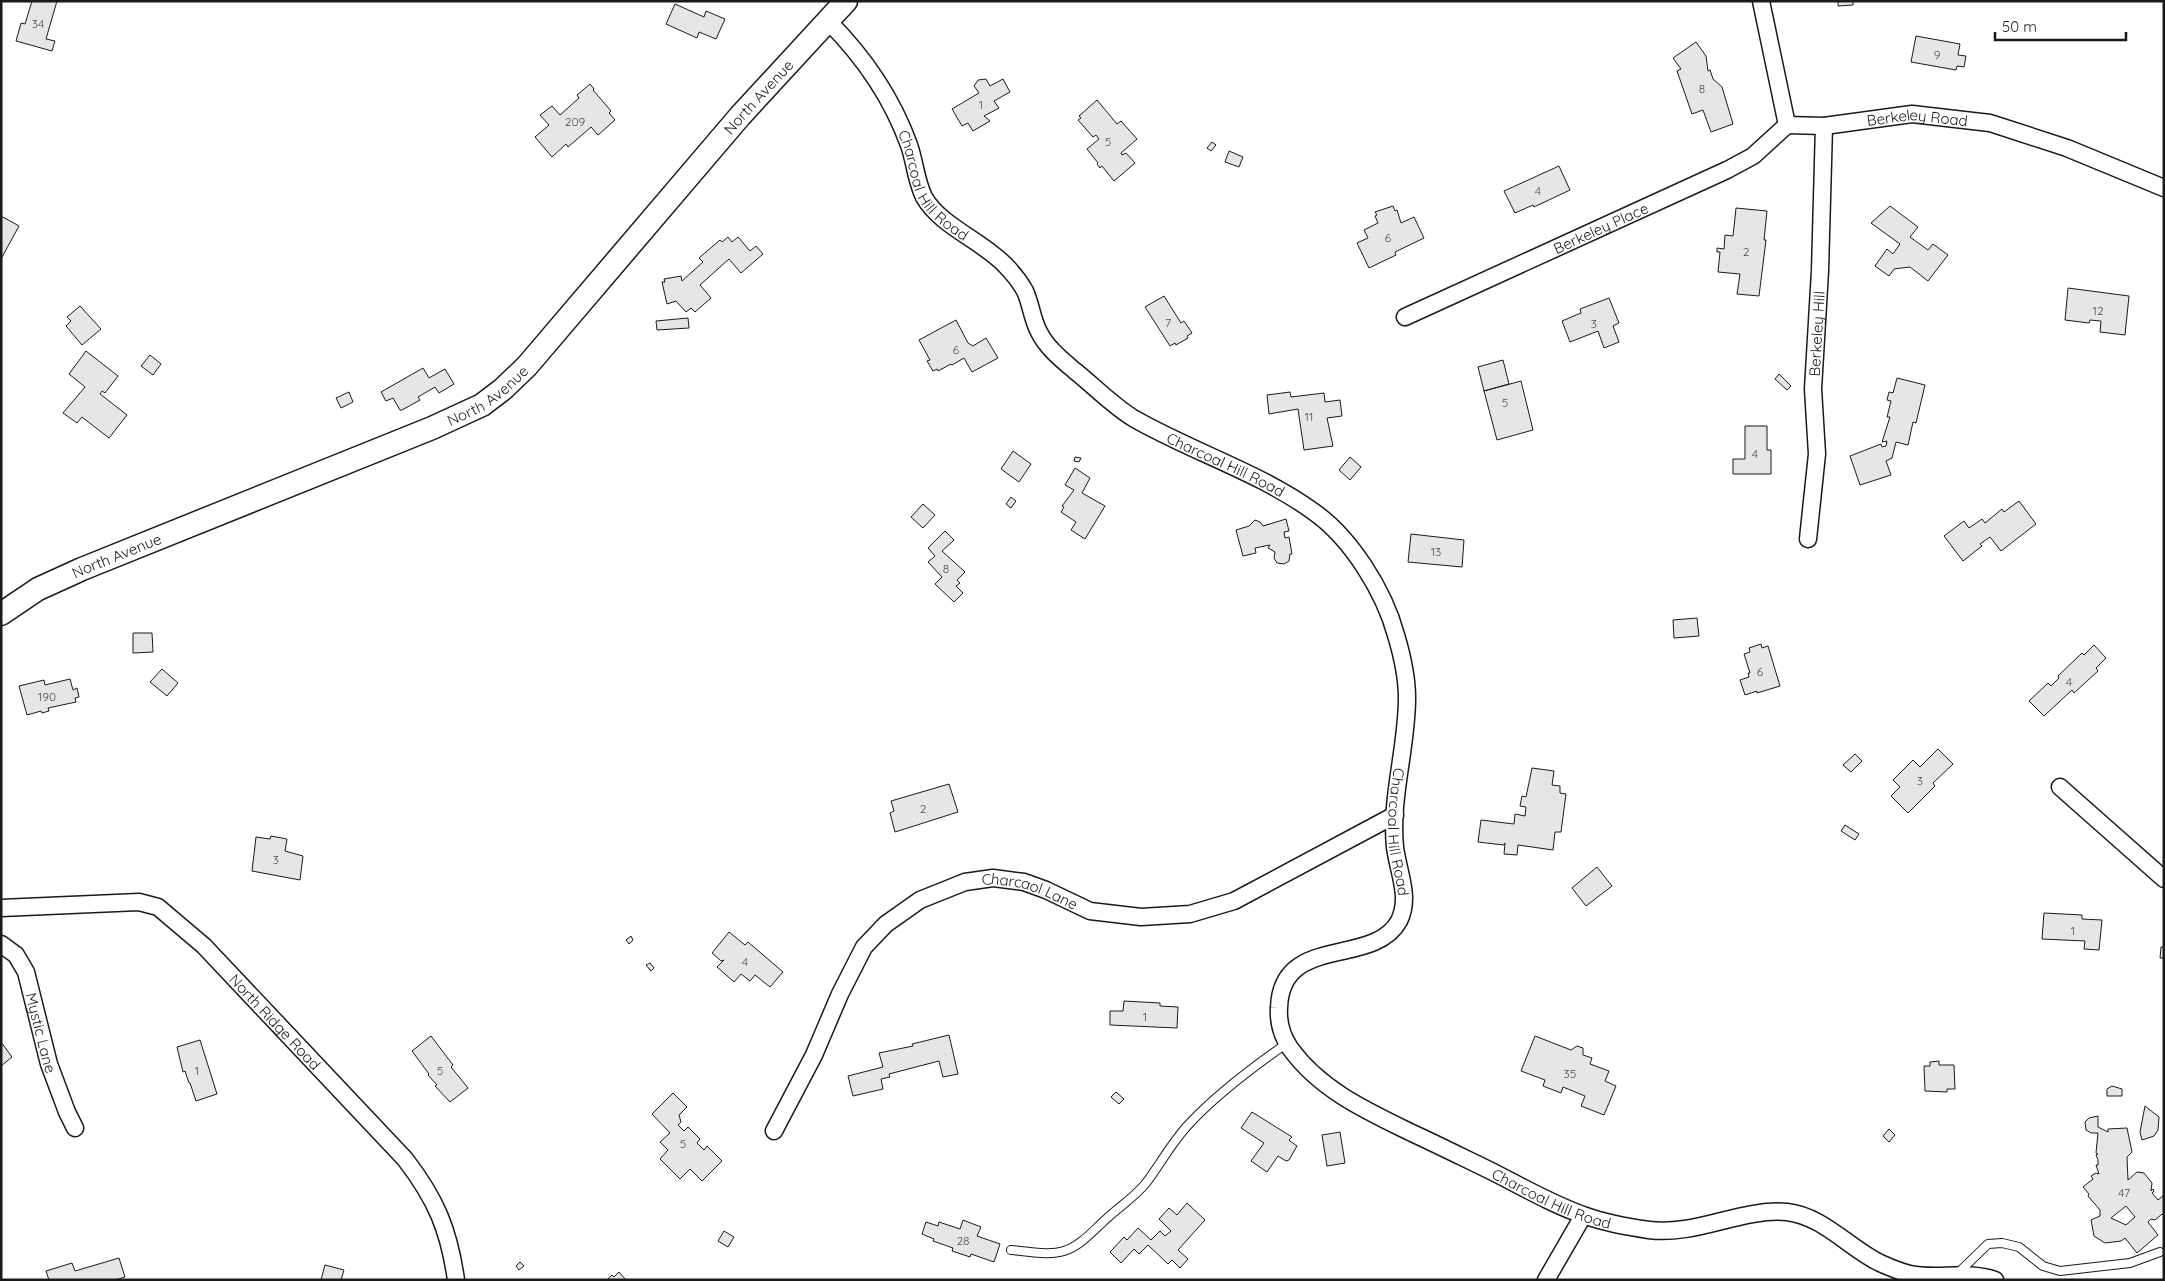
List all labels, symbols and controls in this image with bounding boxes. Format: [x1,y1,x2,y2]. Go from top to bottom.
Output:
scale bar [1995,10,2126,42]
house number: 34 [32,16,44,31]
text: 50 m [2002,17,2037,36]
house number: 9 [1934,47,1941,62]
street label: North Avenue [719,55,797,138]
house number: 8 [1699,81,1705,96]
house number: 1 [979,97,983,112]
street label: Berkeley Road [1865,104,1969,130]
house number: 209 [565,114,586,129]
street label: Charcoal Hill Road [895,127,972,244]
house number: 5 [1105,134,1111,149]
house number: 4 [1535,183,1541,198]
street label: Berkeley Place [1550,198,1651,258]
house number: 6 [1385,230,1392,245]
house number: 2 [1743,244,1750,259]
street label: Berkeley Hill [1804,290,1828,377]
house number: 12 [2092,303,2104,318]
house number: 7 [1165,315,1171,330]
house number: 3 [1591,316,1597,331]
house number: 6 [953,342,960,357]
street label: North Avenue [444,361,532,429]
house number: 5 [1502,395,1508,410]
house number: 11 [1305,409,1313,424]
street label: Charcoal Hill Road [1164,428,1288,501]
house number: 4 [1752,446,1758,461]
street label: North Avenue [69,529,164,582]
house number: 13 [1431,544,1441,559]
house number: 8 [943,561,949,576]
house number: 6 [1757,664,1764,679]
house number: 4 [2066,674,2072,689]
house number: 190 [38,689,56,704]
street label: Charcoal Hill Road [1385,767,1413,897]
house number: 3 [1917,773,1923,788]
house number: 2 [920,801,927,816]
house number: 3 [273,852,279,867]
street label: Charcaol Lane [980,868,1081,913]
house number: 1 [2071,923,2075,938]
house number: 4 [742,954,748,969]
street label: North Ridge Road [226,970,325,1073]
street label: Mystic Lane [22,991,61,1076]
house number: 1 [1143,1009,1147,1024]
house number: 1 [195,1063,199,1078]
house number: 5 [437,1063,443,1078]
house number: 35 [1564,1066,1576,1081]
house number: 5 [680,1136,686,1151]
street label: Charcoal Hill Road [1489,1164,1613,1232]
house number: 47 [2118,1185,2130,1200]
house number: 28 [956,1233,970,1248]

